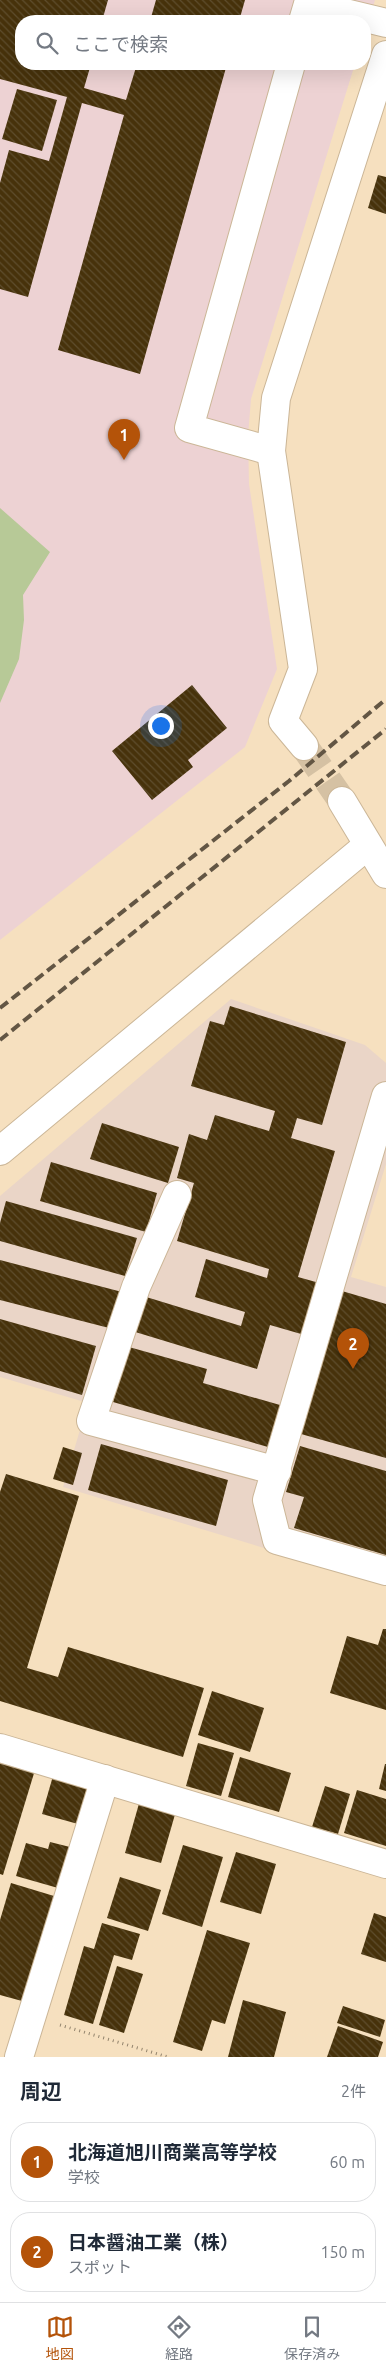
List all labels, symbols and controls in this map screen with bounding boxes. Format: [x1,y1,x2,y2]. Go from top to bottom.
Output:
search box [15,15,371,70]
icon: search [33,29,61,57]
text: ここで検索 [73,33,168,55]
pin: 1 [108,419,140,460]
your location [148,713,174,739]
pin: 2 [337,1328,369,1369]
text: 周辺 [20,2079,62,2103]
text: 2件 [341,2082,366,2100]
text: 北海道旭川商業高等学校 [68,2141,277,2163]
text: 1 [32,2153,42,2171]
text: 60 m [329,2153,365,2171]
text: 学校 [68,2168,100,2186]
text: 日本醤油工業（株） [68,2231,239,2253]
text: 2 [32,2243,42,2261]
text: 150 m [320,2243,365,2261]
text: スポット [68,2258,132,2276]
tab: 地図 [46,2313,74,2363]
tab: 経路 [165,2313,193,2363]
tab: 保存済み [284,2313,340,2363]

